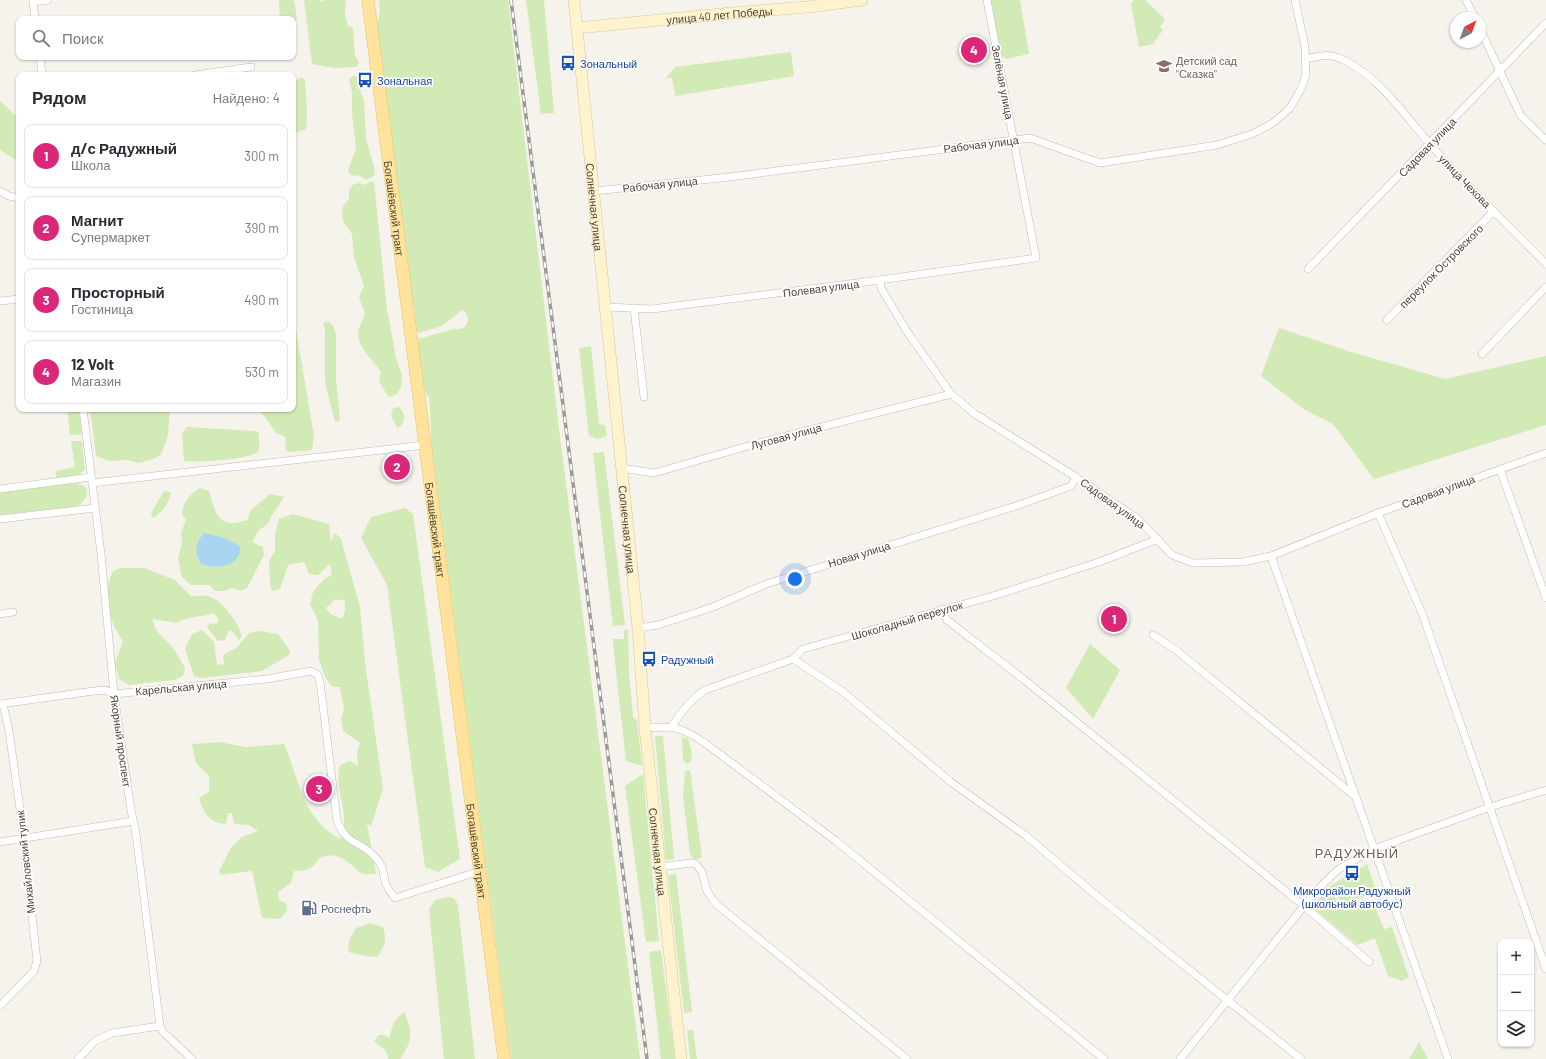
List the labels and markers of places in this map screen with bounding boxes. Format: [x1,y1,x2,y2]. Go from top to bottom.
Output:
pin: 4 [961,35,987,65]
bus stop icon: Зональный [559,54,577,72]
place label: Детский сад "Сказка" [1176,54,1238,80]
place label: Зональный [580,57,637,70]
school or university icon: Детский сад "Сказка" [1155,57,1173,75]
bus stop icon: Зональная [356,71,374,89]
place label: Зональная [377,74,432,87]
pin: 2 [384,452,410,482]
pin: 1 [1101,604,1127,634]
bus stop icon: Радужный [640,650,658,668]
place label: Радужный [661,653,714,666]
pin: 3 [306,774,332,804]
bus stop icon: Микрорайон Радужный (школьный автобус) [1343,864,1361,882]
place label: Микрорайон Радужный (школьный автобус) [1293,884,1411,910]
fuel station icon: Роснефть [300,899,318,917]
place label: Роснефть [321,902,372,915]

